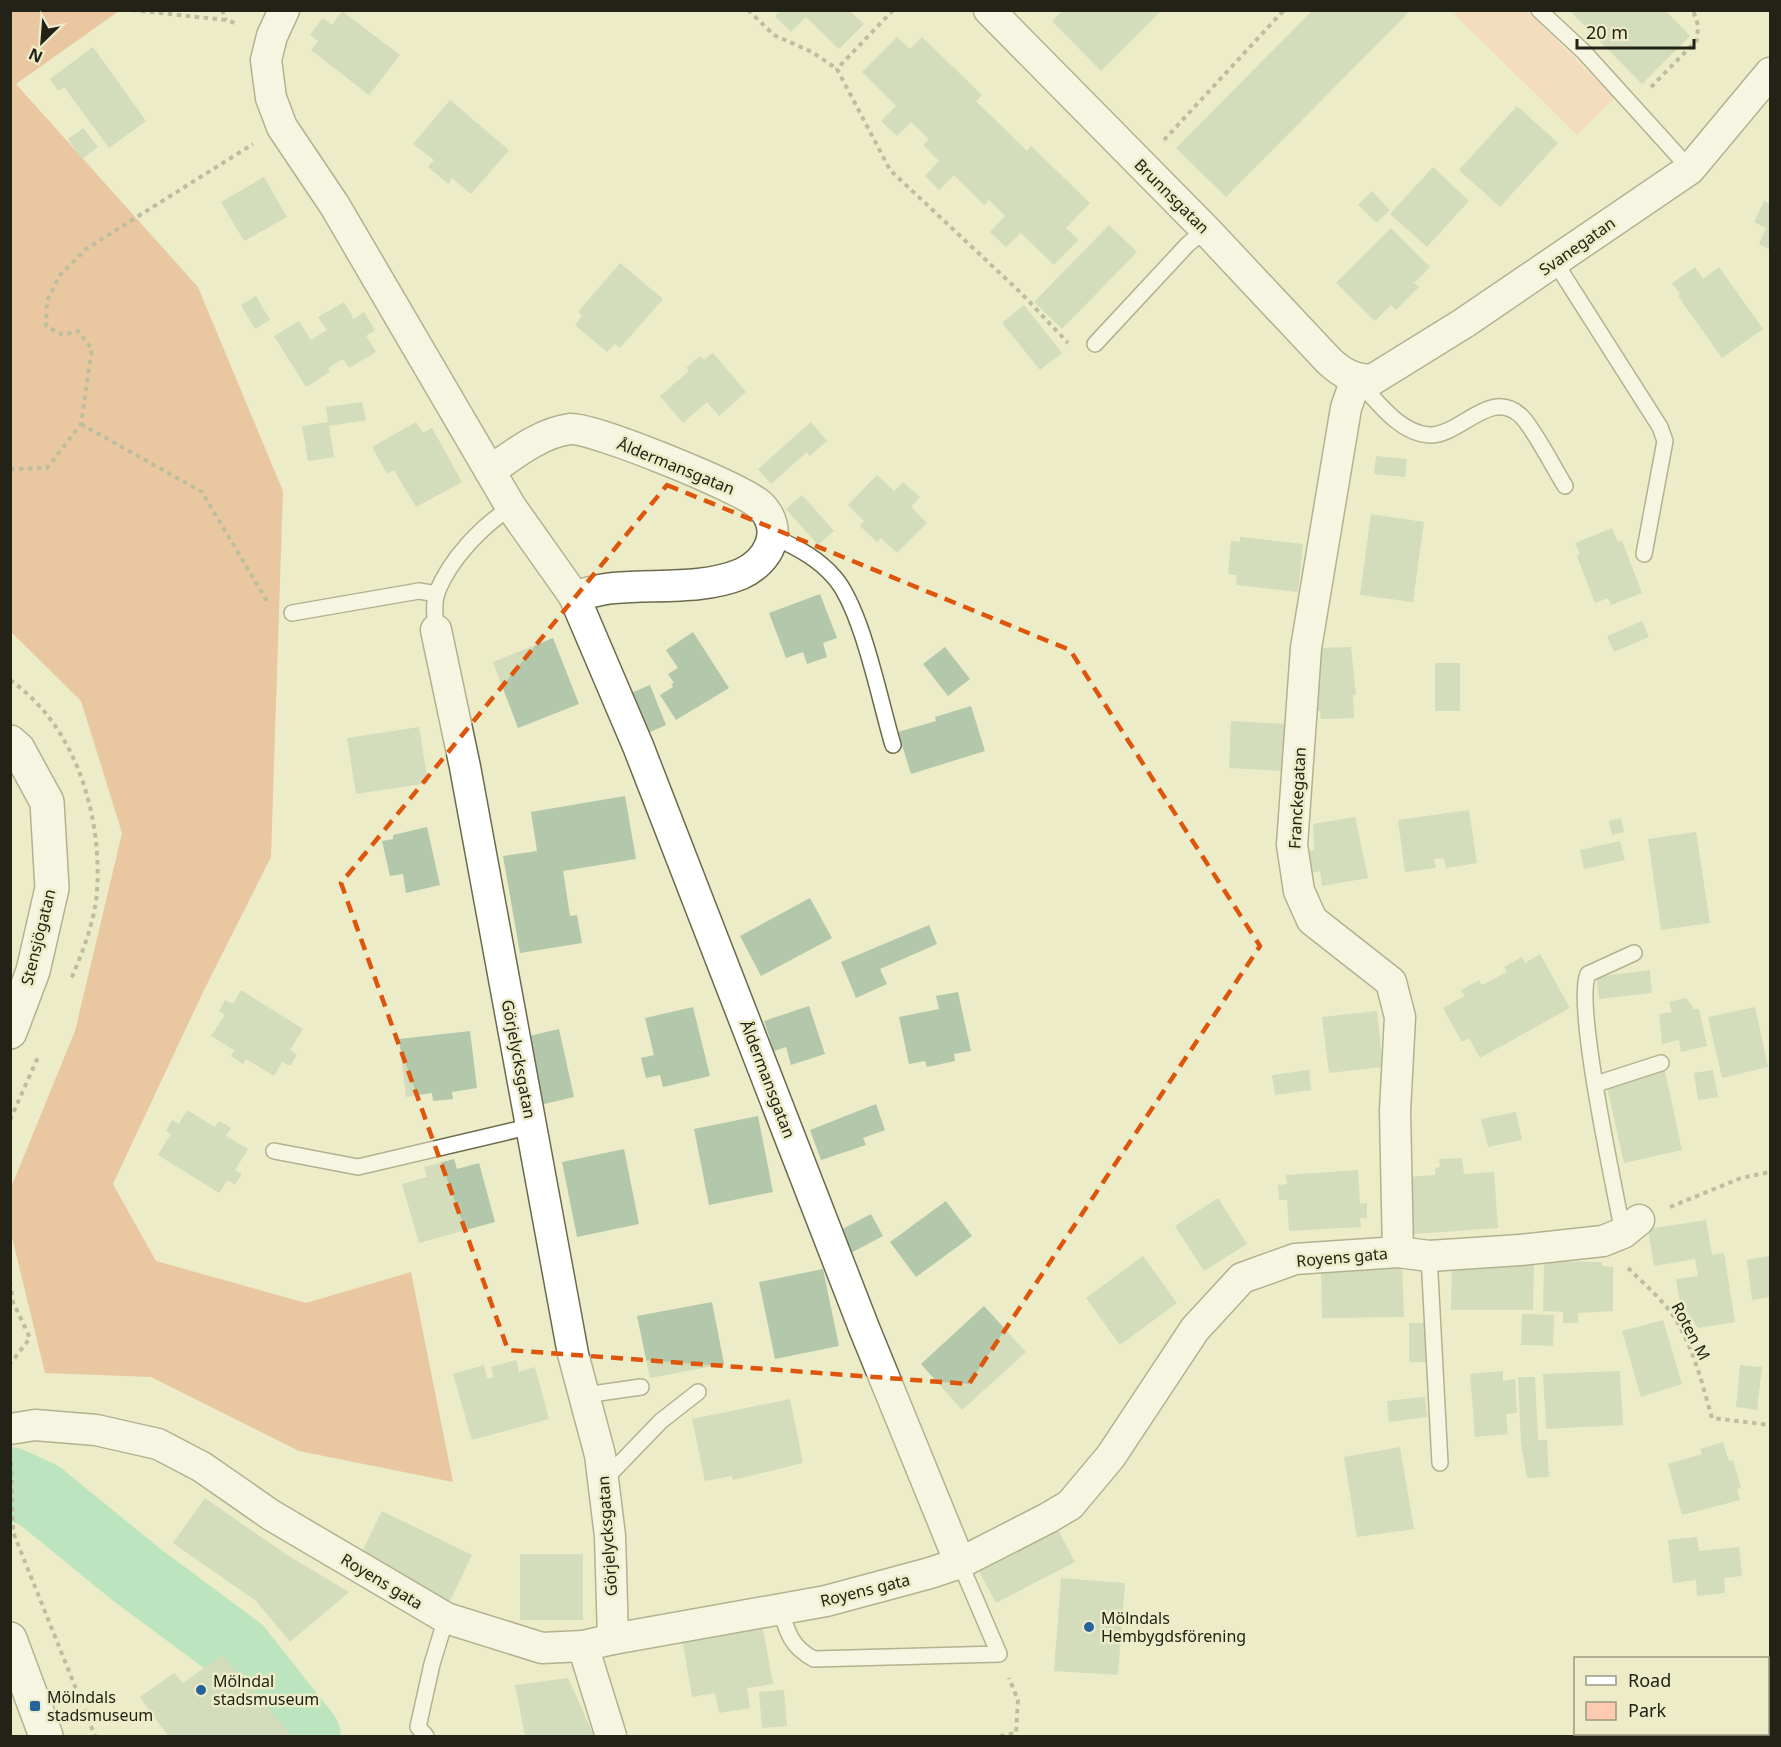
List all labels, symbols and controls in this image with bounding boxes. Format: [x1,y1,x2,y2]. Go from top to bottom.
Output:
north arrow [12,12,72,72]
scale bar [1577,12,1694,50]
text: 20 m [1586,20,1628,44]
text: N [25,43,46,68]
street label: Brunnsgatan [1130,154,1214,238]
street label: Svanegatan [1535,212,1619,280]
street label: Åldermansgatan [614,432,738,500]
street label: Franckegatan [1283,746,1311,850]
street label: Stensjögatan [15,887,61,987]
street label: Görjelycksgatan [497,998,541,1120]
street label: Åldermansgatan [735,1017,801,1141]
street label: Royens gata [1295,1242,1389,1272]
street label: Roten M [1666,1298,1716,1364]
street label: Görjelycksgatan [592,1475,622,1597]
street label: Royens gata [337,1548,427,1614]
street label: Royens gata [818,1568,912,1612]
place label: Mölndals Hembygdsförening [1101,1607,1246,1647]
marker: Mölndals Hembygdsförening [1082,1620,1096,1634]
legend [1574,1657,1769,1735]
text: Road [1628,1668,1671,1692]
place label: Mölndal stadsmuseum [213,1670,319,1710]
marker: Mölndal stadsmuseum [194,1683,208,1697]
place label: Mölndals stadsmuseum [47,1686,153,1726]
text: Park [1628,1698,1666,1722]
marker: Mölndals stadsmuseum [28,1699,42,1713]

